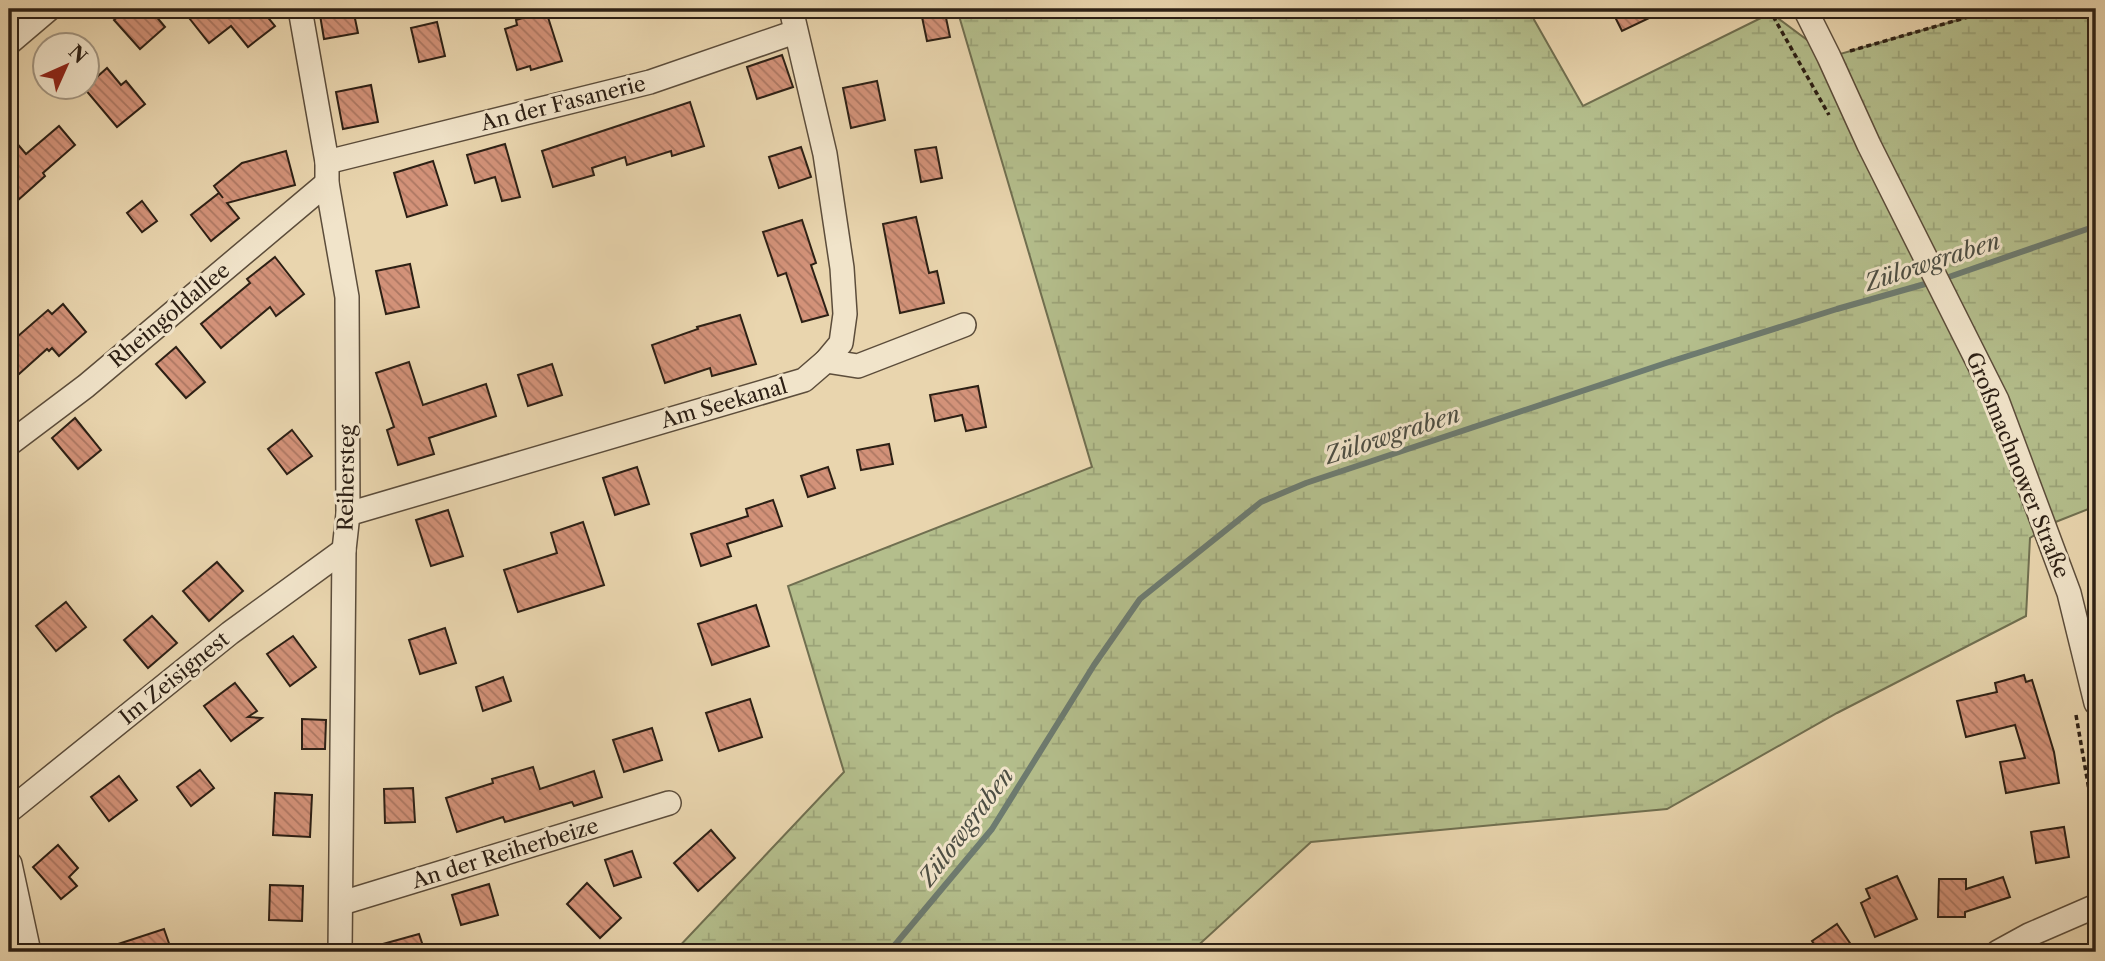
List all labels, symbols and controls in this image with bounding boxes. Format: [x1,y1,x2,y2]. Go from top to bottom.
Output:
north arrow [32,32,102,102]
text: N [64,40,92,68]
street label: An der Fasanerie [477,70,648,136]
water label: Zülowgraben [1860,227,2003,297]
street label: Rheingoldallee [104,257,234,373]
street label: Großmachnower Straße [1961,348,2075,582]
street label: Am Seekanal [657,373,790,433]
water label: Zülowgraben [1320,400,1463,470]
street label: Reihersteg [333,424,359,531]
street label: Im Zeisignest [114,626,234,730]
water label: Zülowgraben [912,762,1020,893]
street label: An der Reiherbeize [408,813,601,894]

